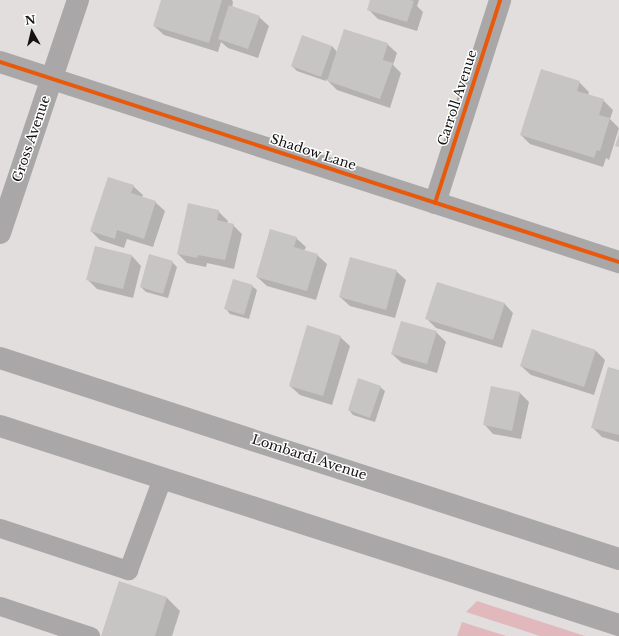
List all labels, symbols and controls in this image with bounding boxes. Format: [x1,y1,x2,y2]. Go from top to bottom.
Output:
north arrow [12,12,52,52]
text: N [24,12,36,28]
street label: Carroll Avenue [435,48,481,148]
street label: Gross Avenue [10,93,54,185]
street label: Shadow Lane [268,132,358,174]
street label: Lombardi Avenue [249,432,369,484]

